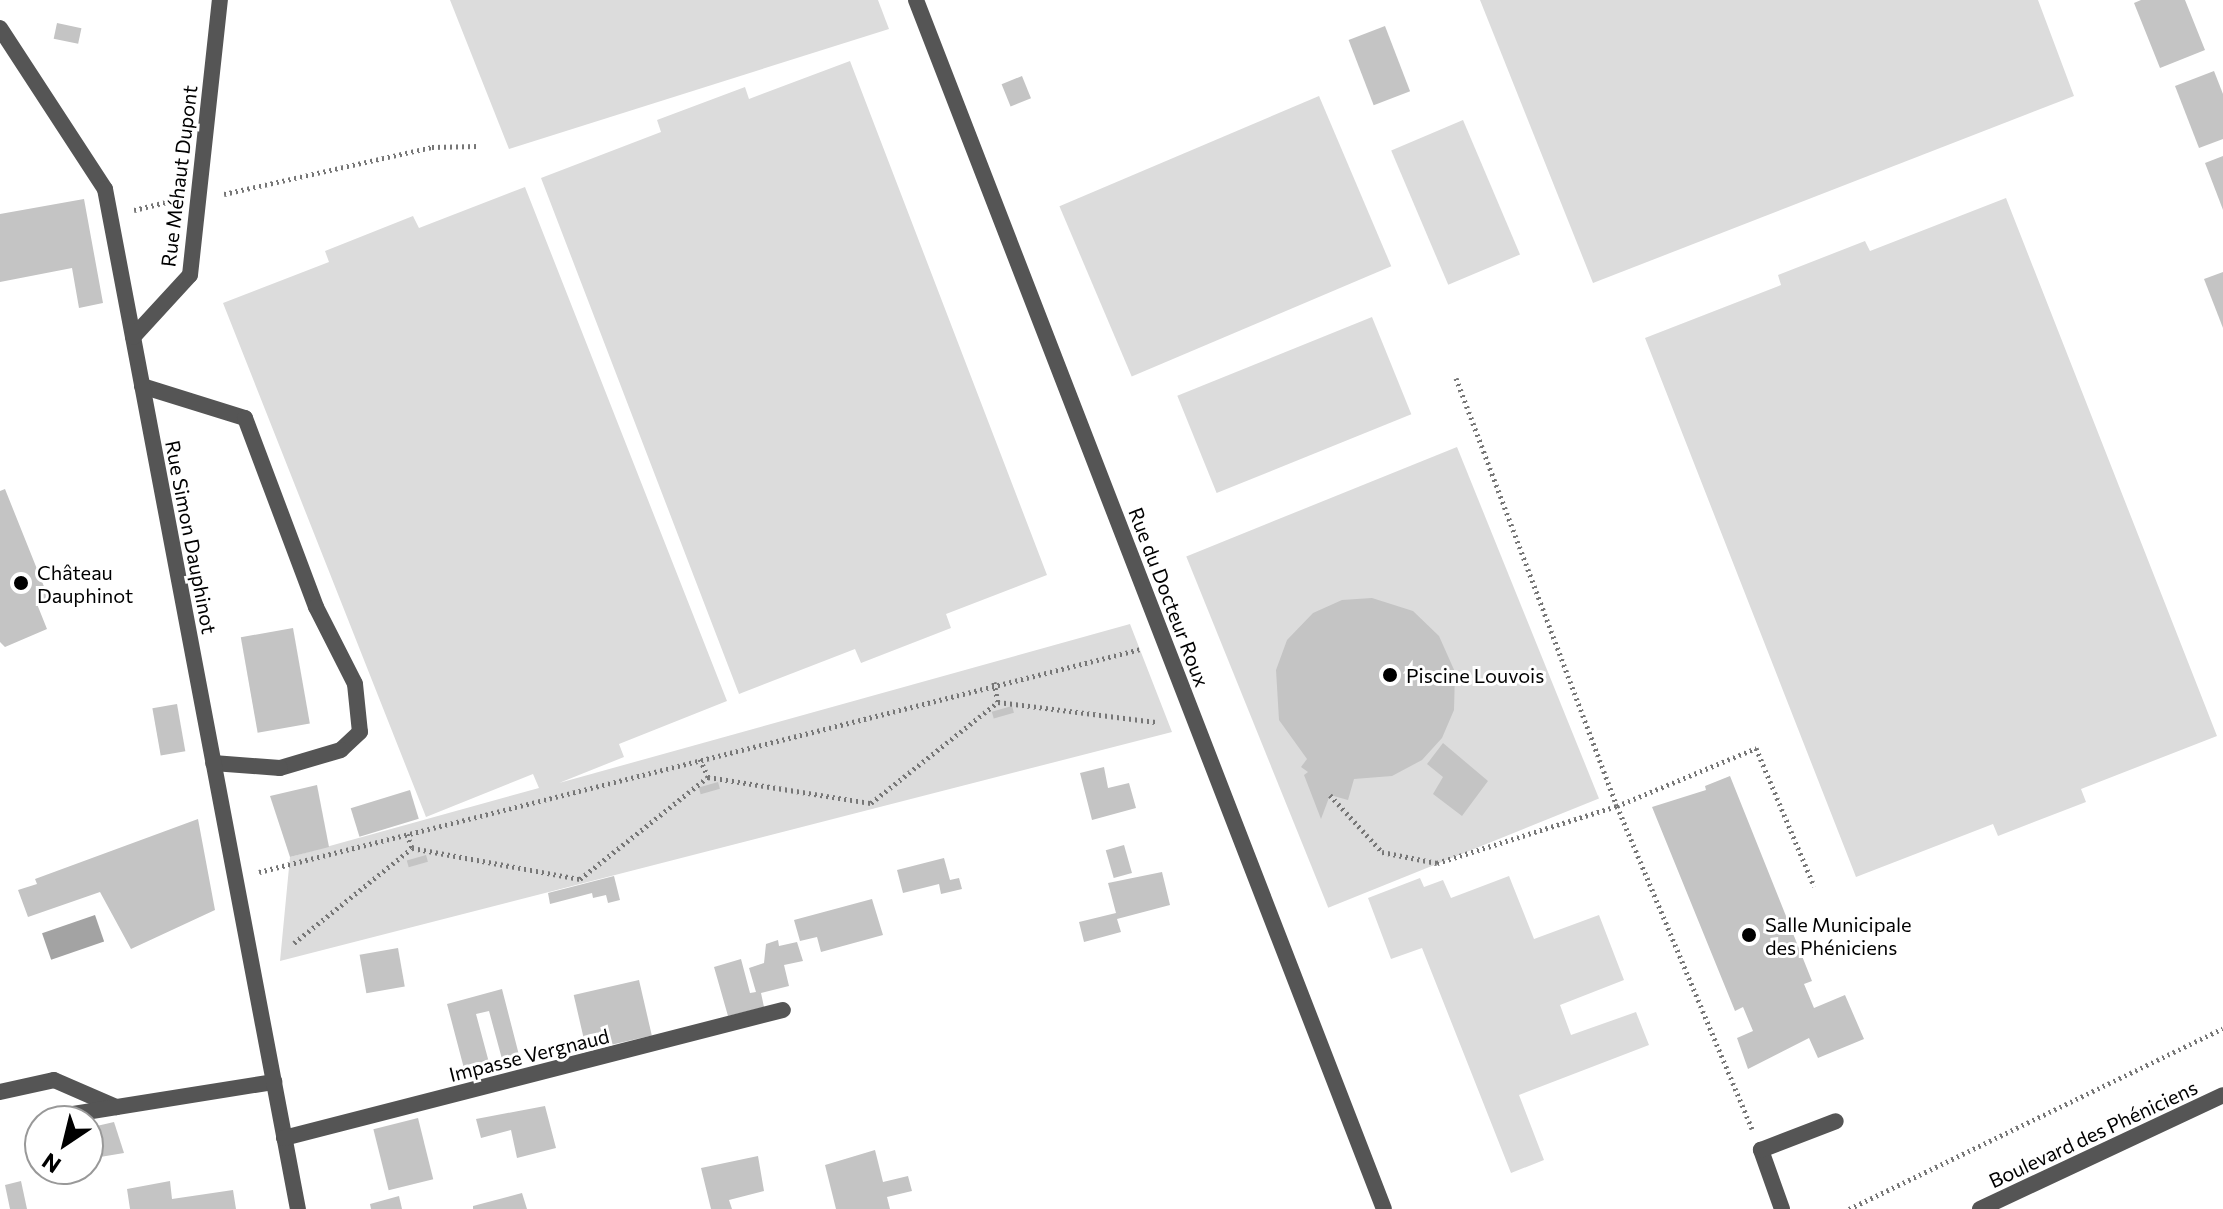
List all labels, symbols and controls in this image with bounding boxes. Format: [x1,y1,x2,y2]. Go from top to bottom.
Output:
street label: Rue Méhaut Dupont [156,84,202,268]
street label: Rue Simon Dauphinot [160,438,222,636]
street label: Rue du Docteur Roux [1124,504,1214,690]
place label: Château Dauphinot [37,560,133,607]
marker: Château Dauphinot [12,574,30,592]
place label: Piscine Louvois [1406,663,1544,687]
marker: Piscine Louvois [1381,666,1399,684]
place label: Salle Municipale des Phéniciens [1765,912,1912,959]
marker: Salle Municipale des Phéniciens [1740,926,1758,944]
street label: Impasse Vergnaud [446,1023,612,1087]
street label: Boulevard des Phéniciens [1985,1075,2201,1193]
north arrow [24,1105,104,1185]
text: N [37,1148,66,1179]

